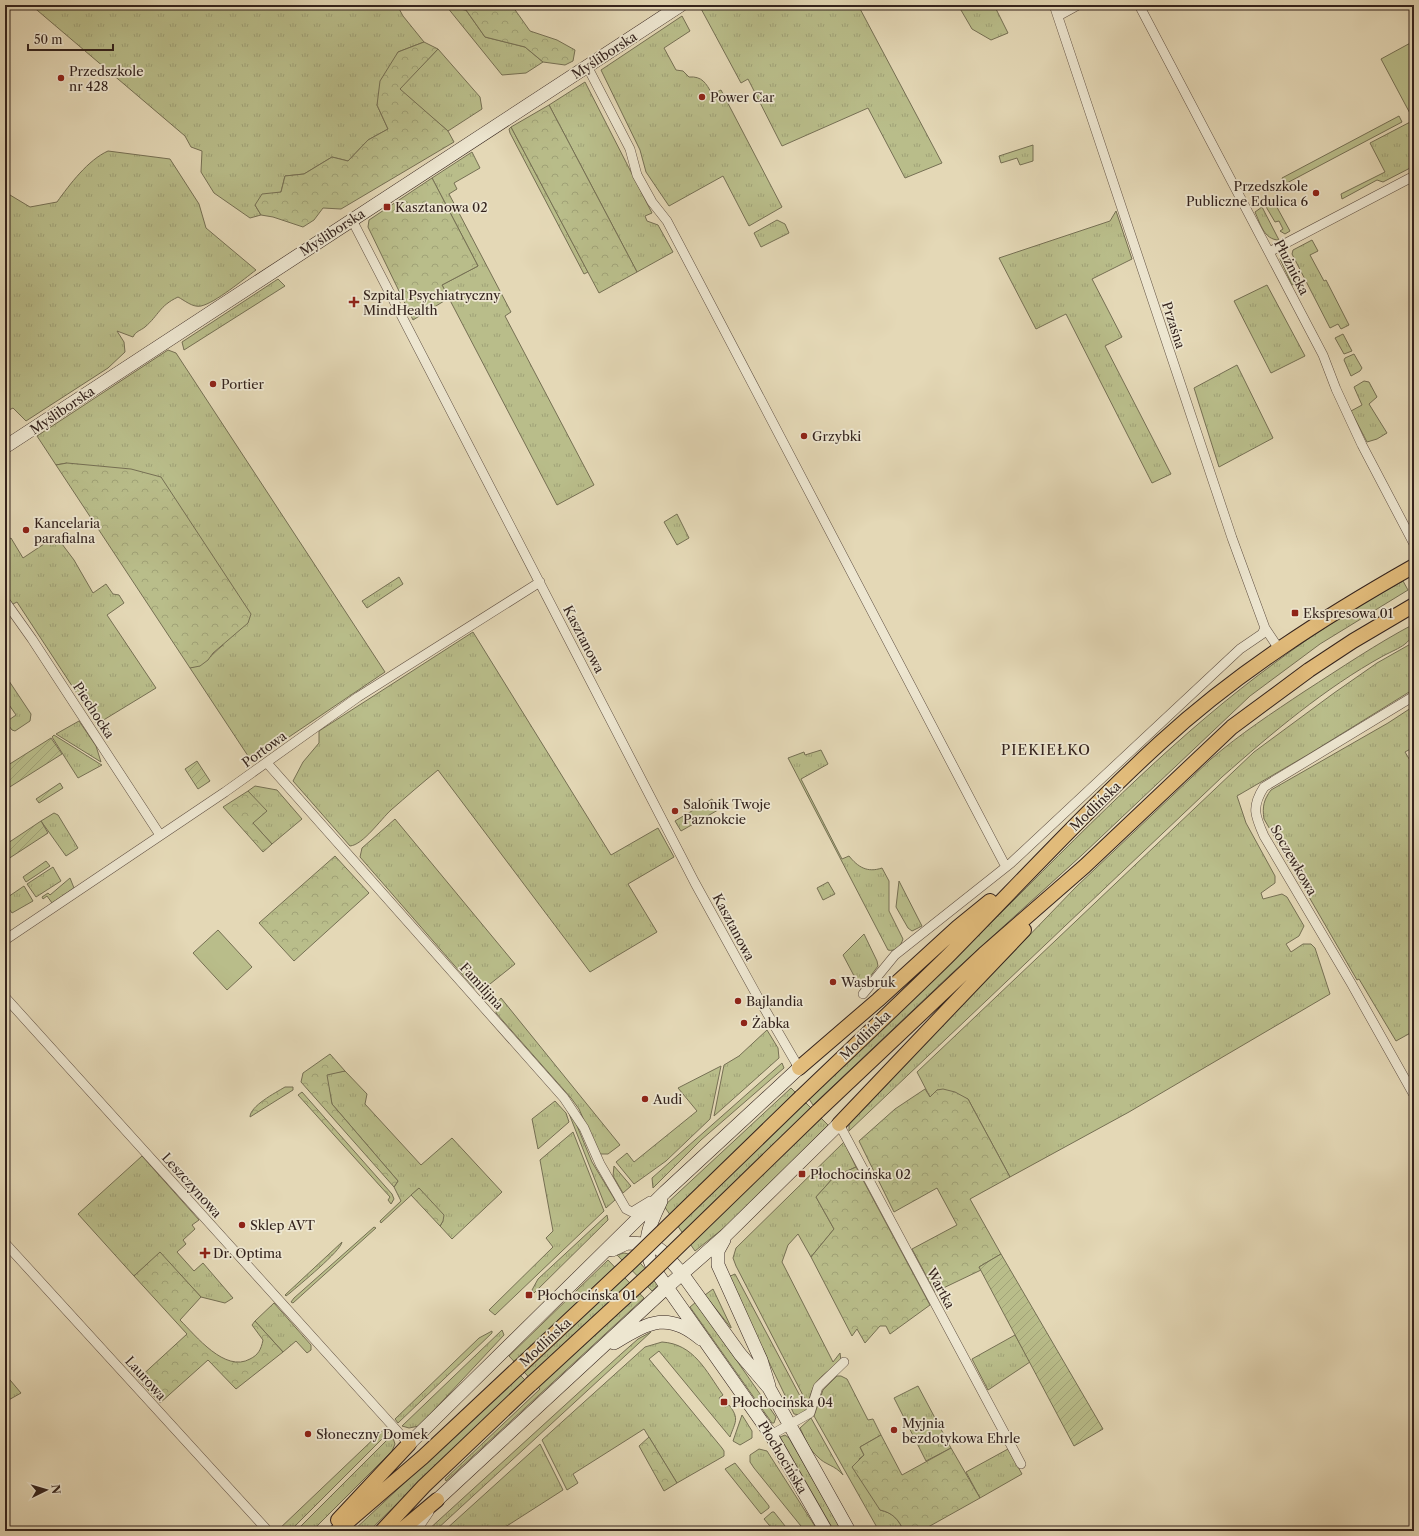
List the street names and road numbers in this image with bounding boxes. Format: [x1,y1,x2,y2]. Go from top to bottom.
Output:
street label: Myśliborska [568,28,640,82]
street label: Myśliborska [296,205,368,259]
street label: Płużnicka [1271,237,1313,298]
street label: Przaśna [1159,300,1189,351]
street label: Myśliborska [27,383,97,437]
street label: Kasztanowa [560,602,608,676]
street label: Piechocka [70,679,118,741]
street label: Portowa [239,727,290,771]
street label: Modlińska [1066,778,1124,834]
street label: Soczewkowa [1267,822,1321,898]
street label: Kasztanowa [710,891,758,963]
street label: Familijna [457,959,507,1013]
street label: Modlińska [836,1007,894,1063]
street label: Leszczynowa [159,1149,225,1221]
street label: Wartka [923,1264,958,1311]
street label: Modlińska [516,1314,574,1370]
street label: Laurowa [122,1353,170,1403]
street label: Płochocińska [755,1418,811,1496]

